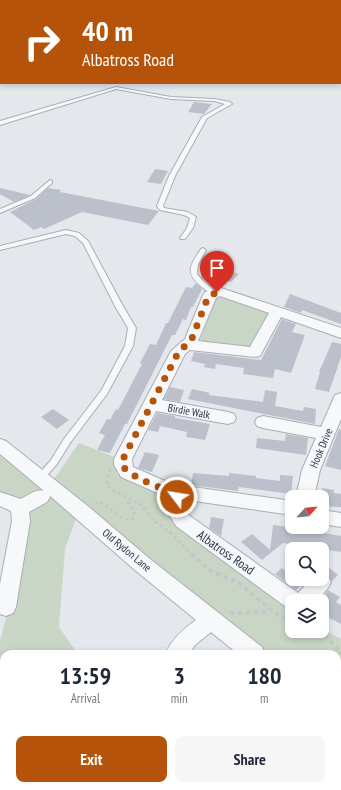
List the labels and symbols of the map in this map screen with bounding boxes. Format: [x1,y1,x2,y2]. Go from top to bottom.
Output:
pin [200,251,234,292]
street label: Birdie Walk [167,400,212,422]
street label: Hook Drive [306,426,336,470]
position arrow [156,476,198,518]
north arrow [285,490,329,534]
street label: Old Rydon Lane [100,525,155,575]
street label: Albatross Road [194,526,258,578]

